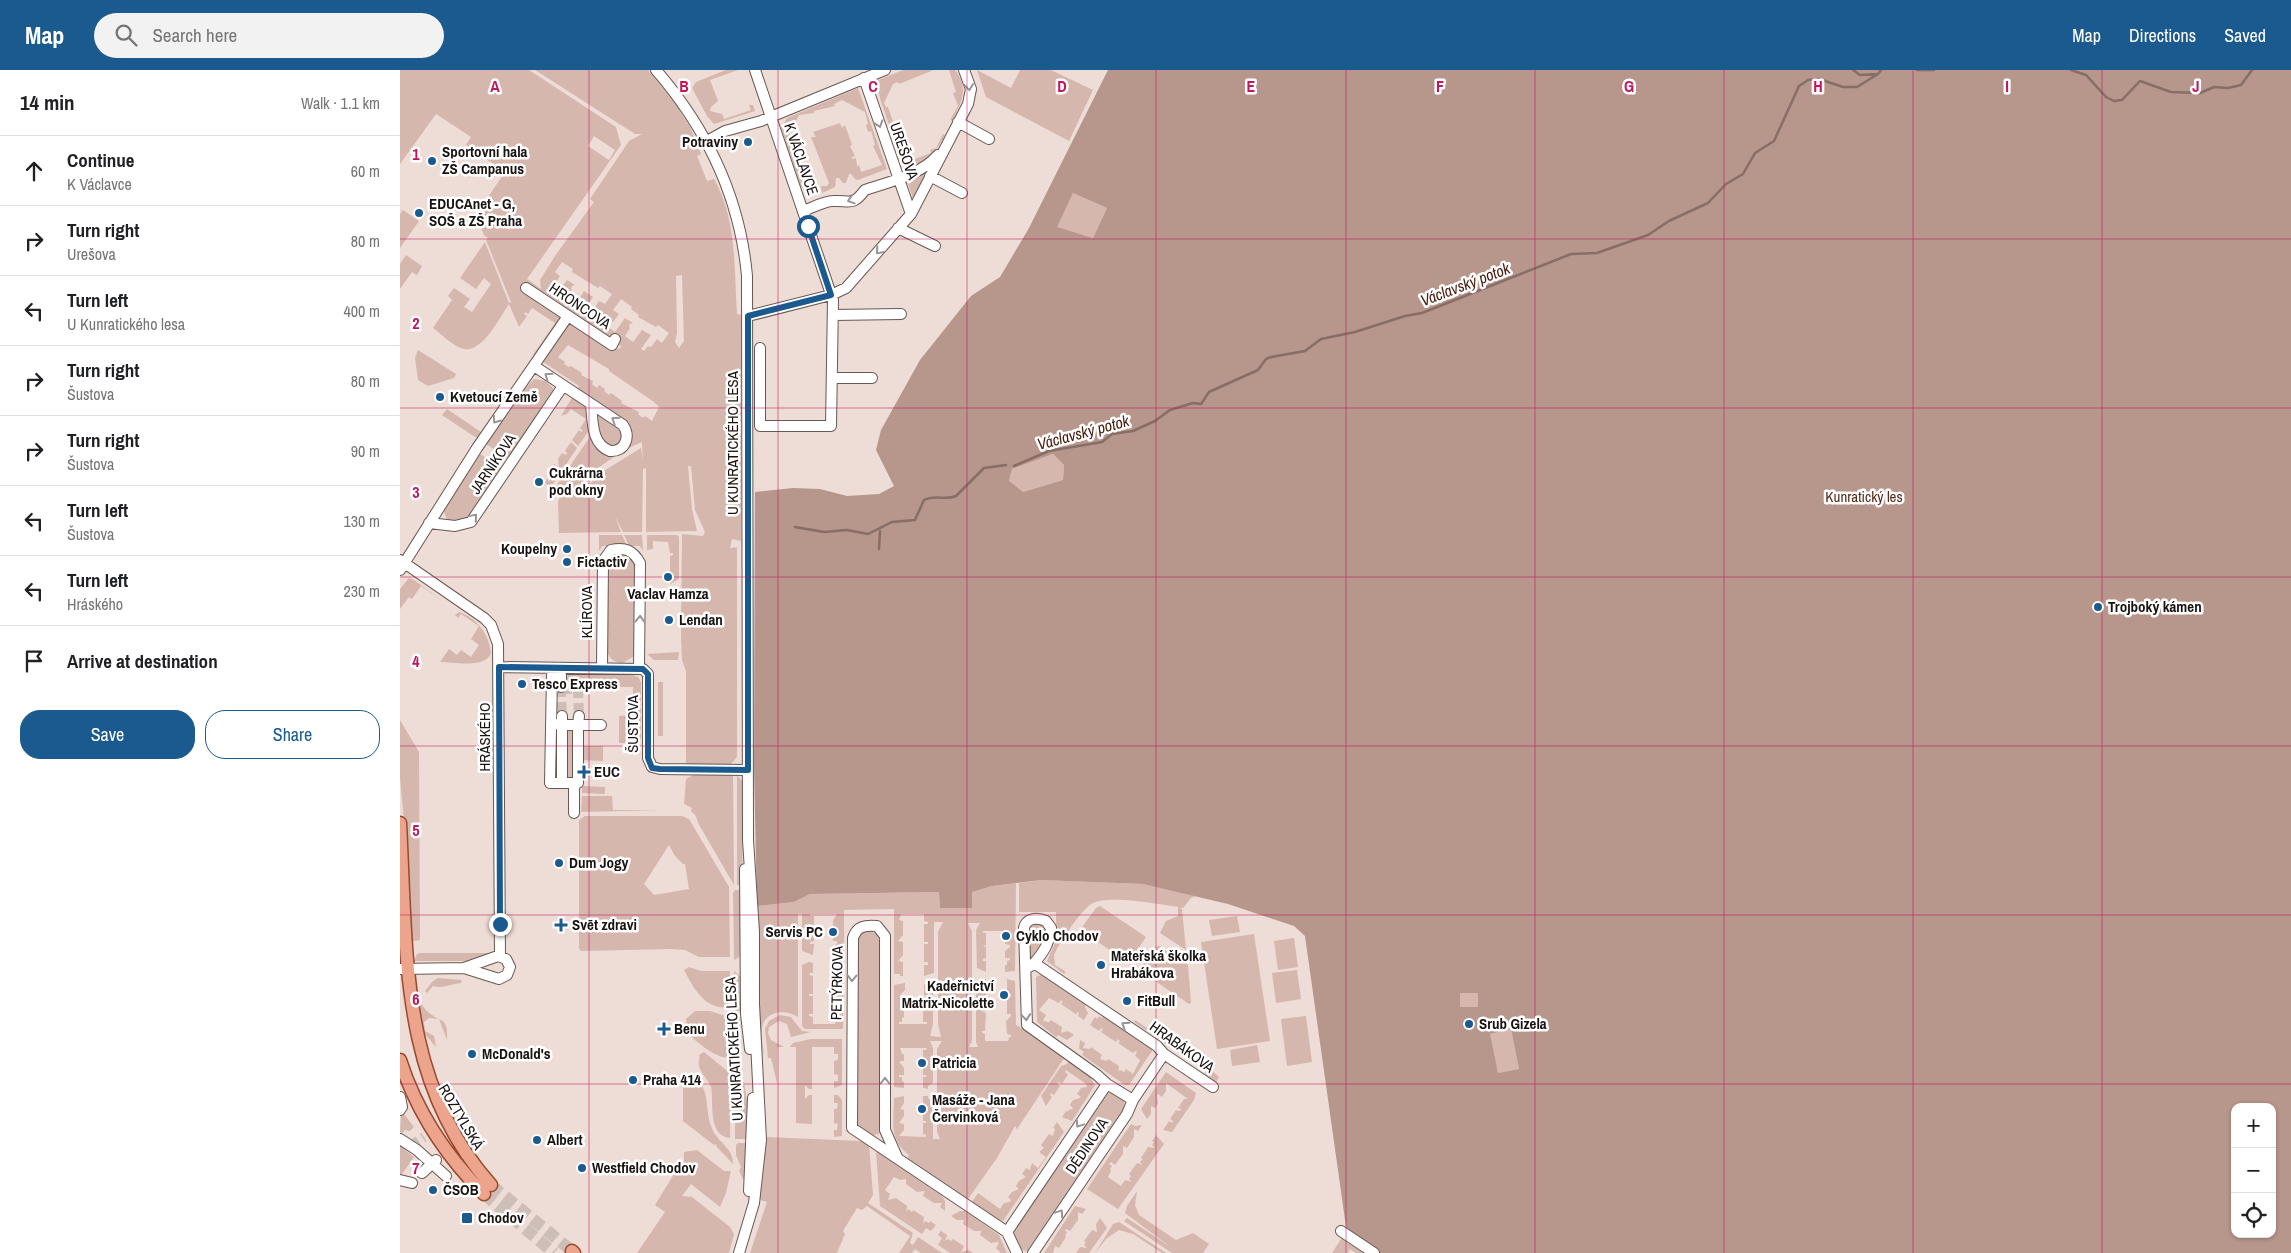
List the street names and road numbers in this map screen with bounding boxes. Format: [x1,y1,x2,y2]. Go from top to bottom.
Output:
street label: UREŠOVA [885,119,924,183]
street label: K VÁCLAVCE [779,120,824,198]
street label: HRONCOVA [545,277,616,334]
street label: U KUNRATICKÉHO LESA [722,370,743,515]
street label: JARNÍKOVA [465,429,521,498]
street label: KLÍROVA [576,585,597,638]
street label: ŠUSTOVA [622,694,643,753]
street label: HRÁSKÉHO [474,702,495,772]
street label: PETÝRKOVA [825,945,848,1020]
street label: U KUNRATICKÉHO LESA [719,976,748,1121]
street label: HRABÁKOVA [1146,1016,1220,1078]
street label: ROZTYLSKÁ [434,1080,490,1154]
street label: DĚDINOVA [1060,1113,1113,1178]

